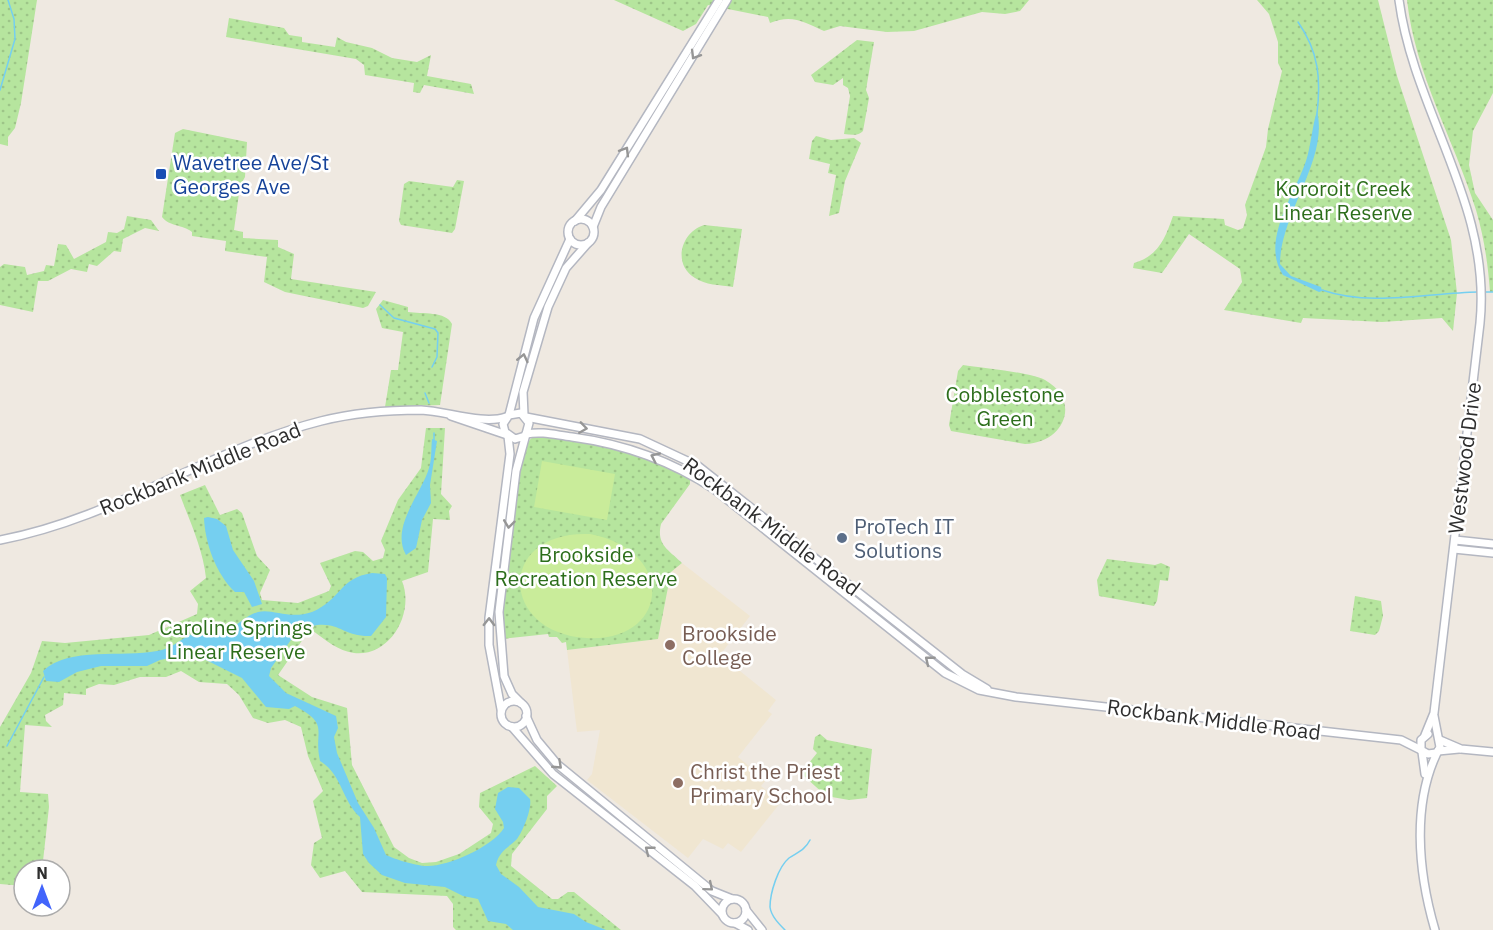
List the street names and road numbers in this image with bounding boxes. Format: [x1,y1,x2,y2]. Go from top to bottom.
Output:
street label: Westwood Drive [1441,380,1487,536]
street label: Rockbank Middle Road [95,415,305,521]
street label: Rockbank Middle Road [678,450,866,602]
street label: Rockbank Middle Road [1106,692,1322,746]

